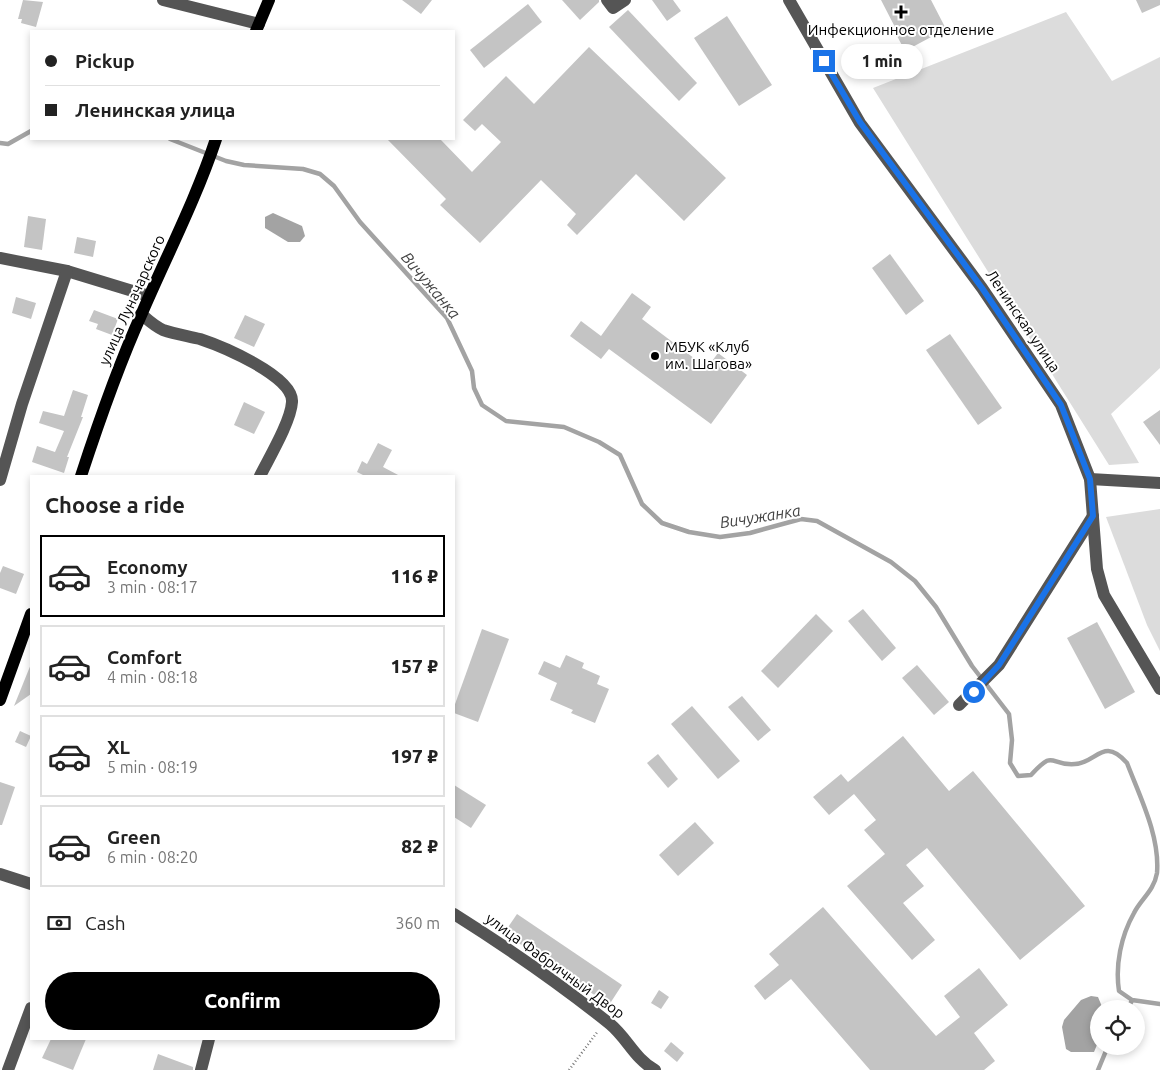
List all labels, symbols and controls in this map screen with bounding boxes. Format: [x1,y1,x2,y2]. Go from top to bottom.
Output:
marker: Инфекционное отделение [894,5,908,19]
place label: Инфекционное отделение [808,21,994,38]
callout: 1 min [842,44,924,78]
text: Pickup [75,50,135,72]
route end [813,50,835,72]
text: 1 min [862,52,902,70]
text: Ленинская улица [75,99,235,121]
street label: улица Луначарского [95,232,168,368]
water label: Вичужанка [398,248,464,322]
street label: Ленинская улица [983,266,1064,375]
place label: МБУК «Клуб им. Шагова» [665,338,752,372]
marker: МБУК «Клуб им. Шагова» [649,350,661,362]
text: Choose a ride [45,492,185,517]
water label: Вичужанка [718,501,802,531]
icon: car [47,554,92,599]
text: Economy [107,556,188,578]
text: 116 ₽ [391,565,438,587]
text: 3 min · 08:17 [107,578,198,596]
icon: car [47,644,92,689]
text: Comfort [107,646,182,668]
text: 157 ₽ [391,655,438,677]
text: 4 min · 08:18 [107,668,198,686]
route start [963,681,985,703]
icon: car [47,734,92,779]
text: XL [107,736,130,758]
text: 197 ₽ [391,745,438,767]
text: 5 min · 08:19 [107,758,198,776]
icon: car [47,824,92,869]
text: Green [107,826,161,848]
text: 82 ₽ [401,835,438,857]
text: 6 min · 08:20 [107,848,198,866]
icon: cash [45,909,73,937]
street label: улица Фабричный Двор [482,909,628,1022]
text: Cash [85,912,126,934]
text: 360 m [395,914,440,932]
button: Confirm [45,972,440,1030]
map controls [1090,1000,1145,1055]
button: locate [1090,1000,1145,1055]

